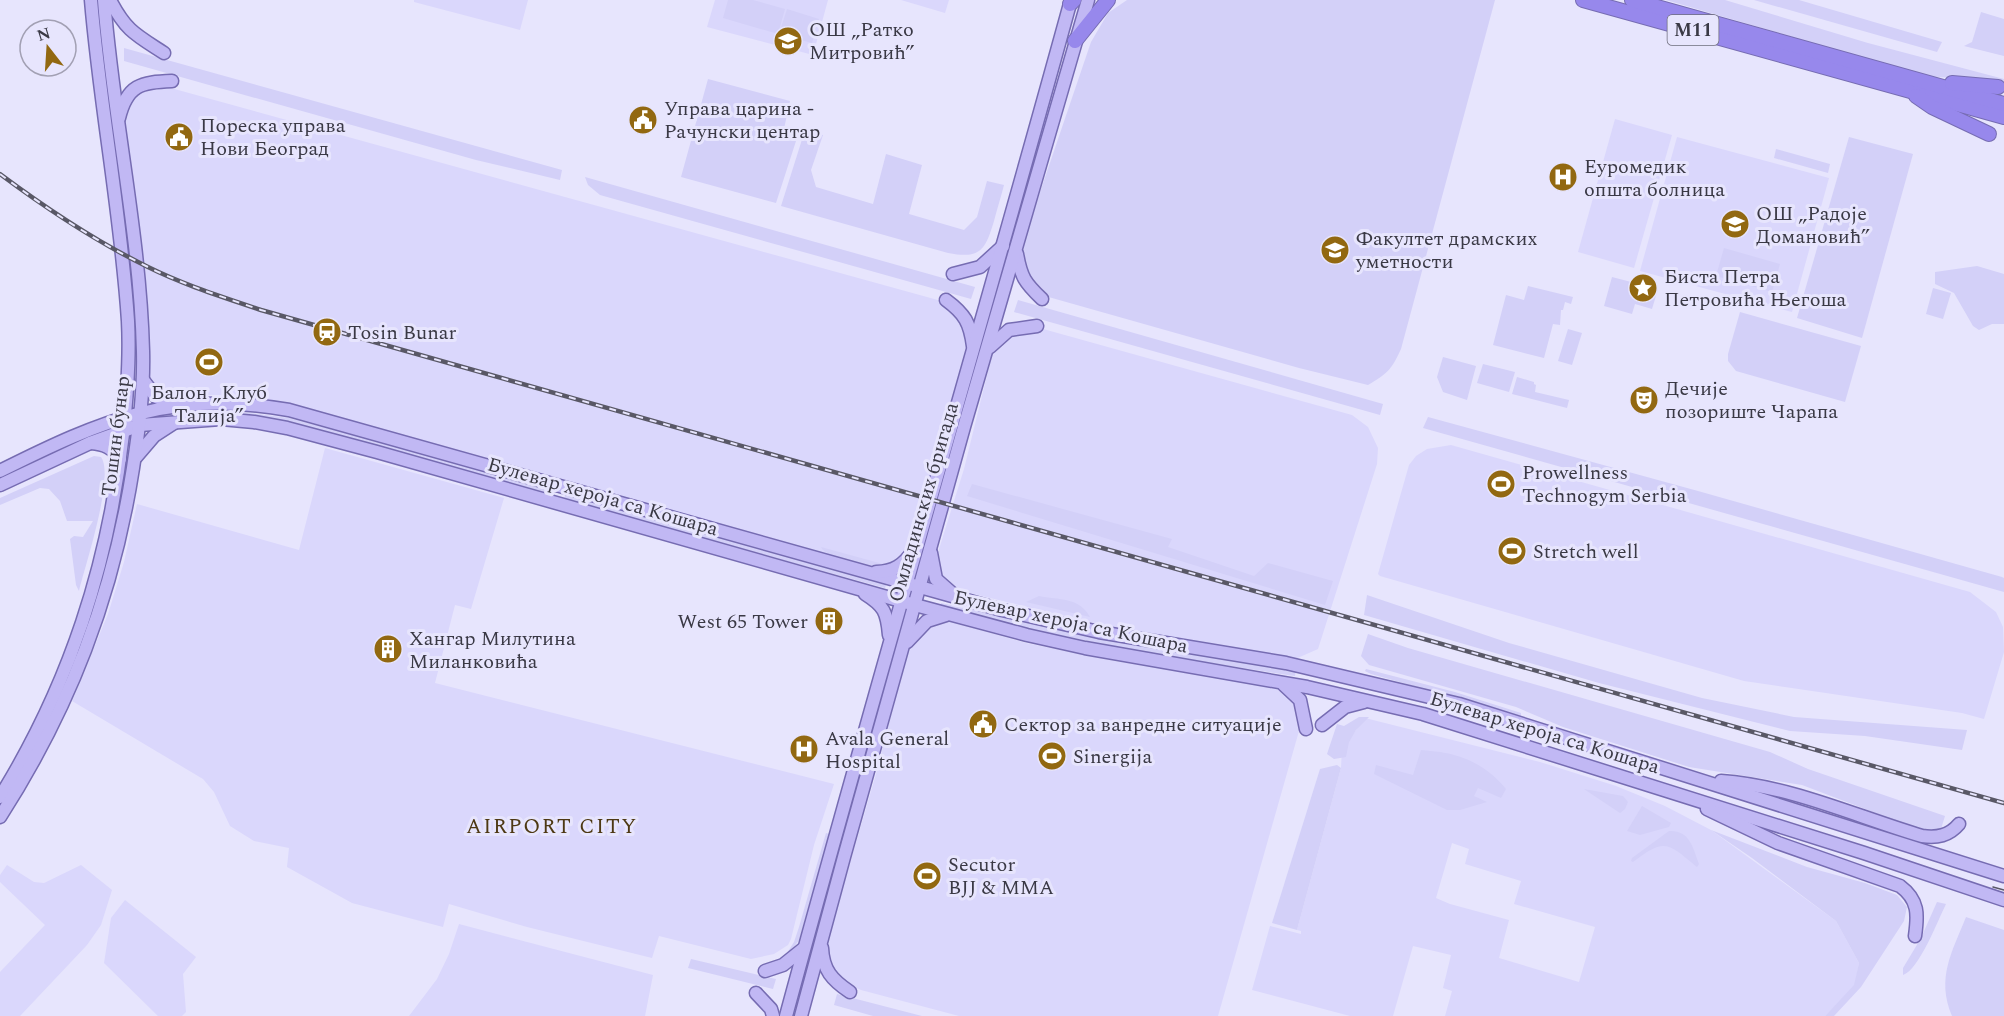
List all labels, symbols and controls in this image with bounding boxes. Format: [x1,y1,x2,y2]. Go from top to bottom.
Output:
place label: ОШ „Ратко Митровић” [809,15,914,68]
road number: M11 [1668,15,1718,45]
north arrow [18,18,78,78]
text: N [34,21,54,48]
school or university icon: ОШ „Ратко Митровић” [772,25,804,57]
place label: Управа царина - Рачунски центар [664,94,820,147]
public building icon: Управа царина - Рачунски центар [627,104,659,136]
place label: Пореска управа Нови Београд [200,111,346,164]
public building icon: Пореска управа Нови Београд [163,121,195,153]
place label: Еуромедик општа болница [1584,152,1725,205]
hospital icon: Еуромедик општа болница [1547,161,1579,193]
place label: ОШ „Радоје Домановић” [1756,199,1870,252]
school or university icon: ОШ „Радоје Домановић” [1719,208,1751,240]
place label: Факултет драмских уметности [1355,224,1537,277]
school or university icon: Факултет драмских уметности [1319,234,1351,266]
place label: Биста Петра Петровића Његоша [1664,262,1846,315]
place icon: Биста Петра Петровића Његоша [1627,272,1659,304]
station icon: Tosin Bunar [311,316,343,348]
place label: Tosin Bunar [348,318,457,348]
sports icon: Балон „Клуб Талија” [193,346,225,378]
street label: Тошин бунар [94,374,138,498]
place label: Дечије позориште Чарапа [1665,374,1838,427]
place label: Балон „Клуб Талија” [151,378,267,431]
theatre icon: Дечије позориште Чарапа [1628,384,1660,416]
street label: Омладинских бригада [881,399,967,606]
street label: Булевар хероја са Кошара [484,450,722,544]
place label: Prowellness Technogym Serbia [1522,458,1687,511]
sports icon: Prowellness Technogym Serbia [1485,468,1517,500]
sports icon: Stretch well [1496,535,1528,567]
place label: Stretch well [1533,537,1639,567]
street label: Булевар хероја са Кошара [951,582,1191,662]
building icon: West 65 Tower [813,605,845,637]
place label: West 65 Tower [678,607,808,637]
place label: Хангар Милутина Миланковића [409,624,576,677]
building icon: Хангар Милутина Миланковића [372,633,404,665]
street label: Булевар хероја са Кошара [1426,684,1664,782]
public building icon: Сектор за ванредне ситуације [967,708,999,740]
place label: Сектор за ванредне ситуације [1004,710,1282,740]
place label: Avala General Hospital [825,724,949,777]
hospital icon: Avala General Hospital [788,733,820,765]
sports icon: Sinergija [1036,740,1068,772]
place label: Sinergija [1073,742,1153,772]
district label: AIRPORT CITY [466,811,638,843]
place label: Secutor BJJ & MMA [948,850,1054,903]
sports icon: Secutor BJJ & MMA [911,860,943,892]

